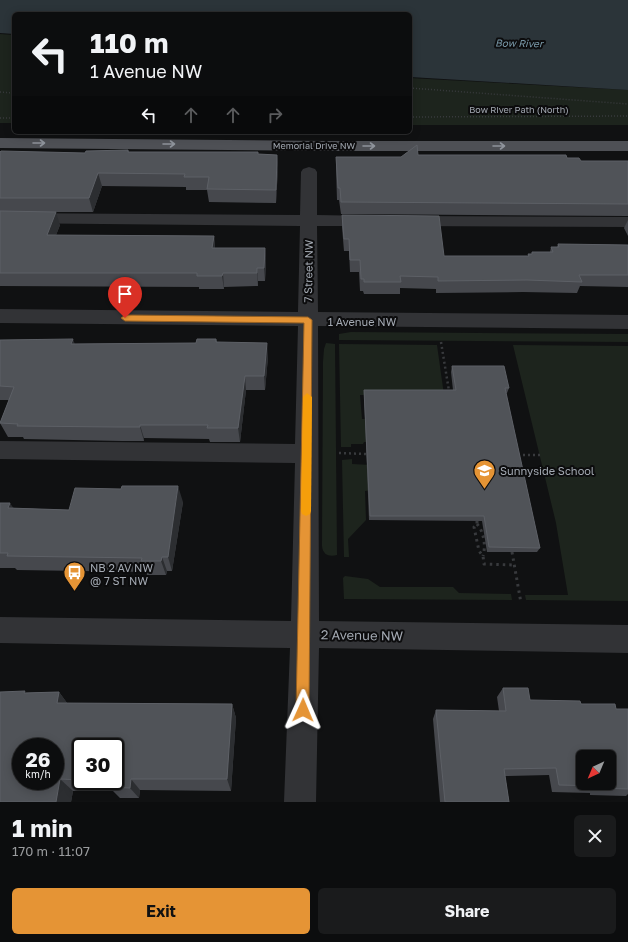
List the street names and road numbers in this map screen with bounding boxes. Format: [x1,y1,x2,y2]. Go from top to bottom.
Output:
street label: Bow River Path (North) [469,104,569,115]
street label: Memorial Drive NW [273,140,356,151]
street label: 7 Street NW [301,239,315,303]
street label: 1 Avenue NW [328,315,397,328]
street label: 2 Avenue NW [321,626,404,644]

